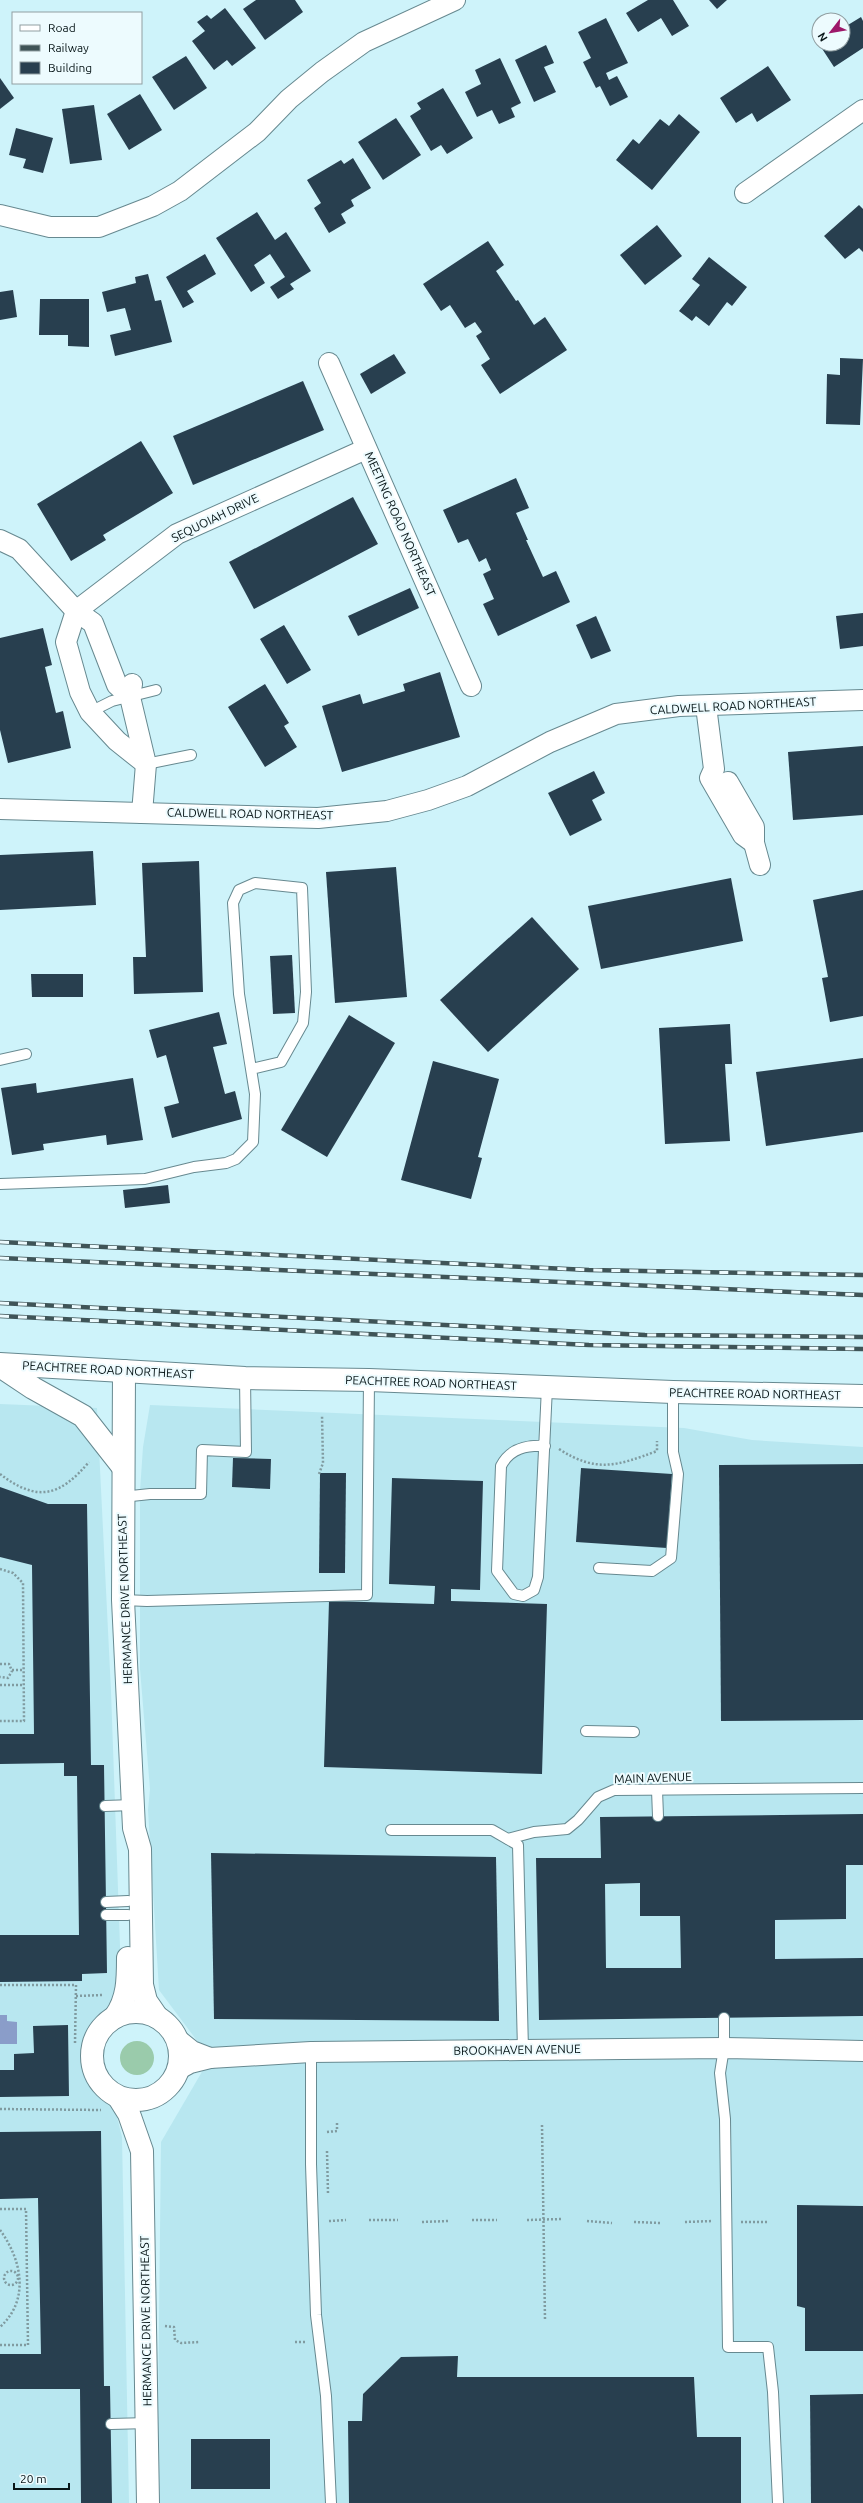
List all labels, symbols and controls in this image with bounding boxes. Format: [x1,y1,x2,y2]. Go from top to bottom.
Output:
legend [12,12,142,84]
north arrow [811,12,851,52]
text: Road [48,21,76,34]
text: N [815,31,830,44]
text: Railway [48,41,89,54]
text: Building [48,61,92,74]
street label: MEETING ROAD NORTHEAST [363,450,438,598]
street label: SEQUOIAH DRIVE [169,491,261,544]
street label: CALDWELL ROAD NORTHEAST [649,695,817,716]
street label: CALDWELL ROAD NORTHEAST [167,806,334,821]
street label: PEACHTREE ROAD NORTHEAST [22,1359,194,1381]
street label: PEACHTREE ROAD NORTHEAST [345,1373,517,1392]
street label: PEACHTREE ROAD NORTHEAST [669,1386,841,1402]
street label: HERMANCE DRIVE NORTHEAST [115,1513,134,1684]
street label: MAIN AVENUE [614,1770,692,1785]
street label: BROOKHAVEN AVENUE [453,2042,581,2057]
street label: HERMANCE DRIVE NORTHEAST [138,2235,153,2406]
scale bar [14,2465,69,2491]
text: 20 m [20,2472,47,2485]

